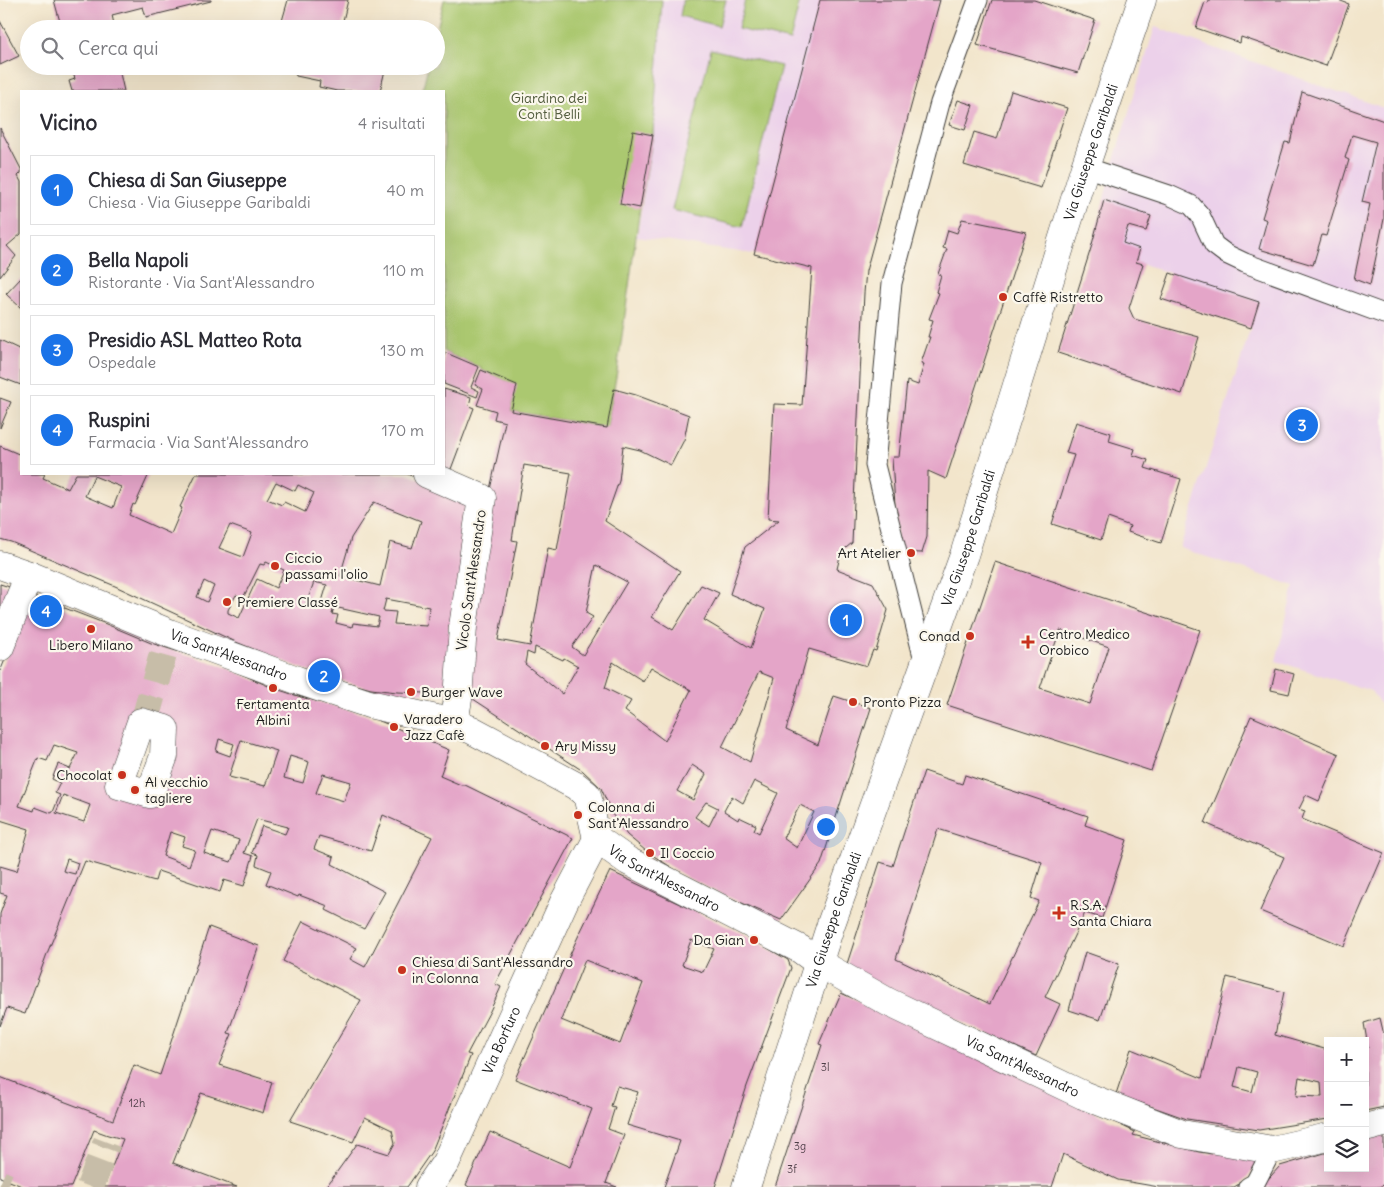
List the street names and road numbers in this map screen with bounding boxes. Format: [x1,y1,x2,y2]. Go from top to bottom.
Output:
street label: Via Giuseppe Garibaldi [1060,81,1122,223]
street label: Via Giuseppe Garibaldi [937,468,999,609]
street label: Vicolo Sant'Alessandro [452,508,490,652]
street label: Via Sant'Alessandro [168,625,290,685]
street label: Via Sant'Alessandro [605,841,723,916]
street label: Via Giuseppe Garibaldi [802,850,865,990]
street label: Via Borfuro [478,1003,524,1077]
street label: Via Sant'Alessandro [963,1031,1083,1101]

